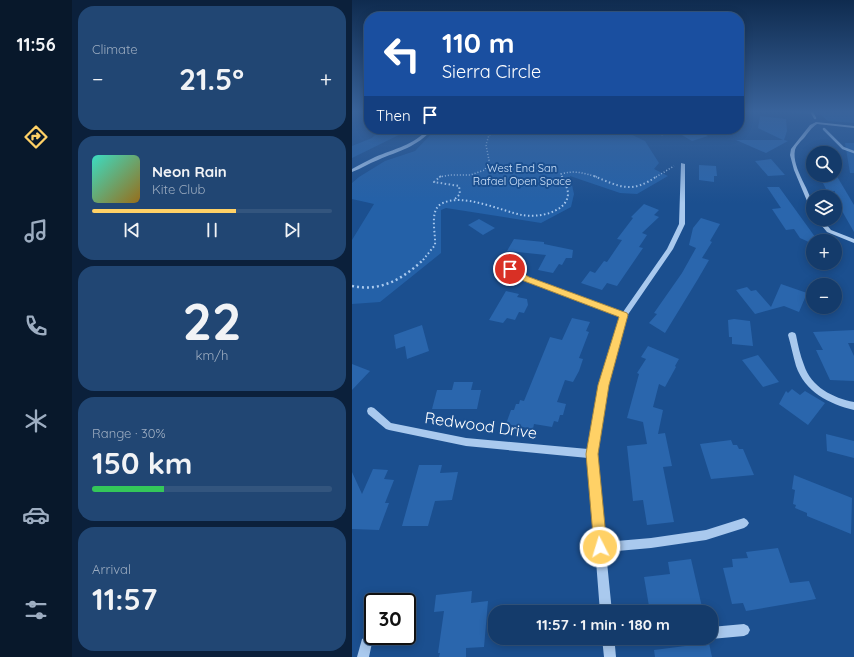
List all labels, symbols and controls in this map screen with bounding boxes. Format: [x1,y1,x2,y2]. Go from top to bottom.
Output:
text: 110 m [442,25,515,60]
icon: left [376,28,428,80]
text: 11:56 [16,33,56,56]
text: Climate [92,41,138,57]
text: 21.5° [179,60,244,98]
text: Sierra Circle [442,60,541,83]
text: − [92,65,103,93]
text: + [320,65,332,93]
icon: arrive [419,104,441,126]
text: Then [376,106,411,125]
icon: directions [22,123,50,151]
map controls [806,146,842,314]
button: search [806,146,842,182]
park label: West End San Rafael Open Space [473,161,571,188]
text: Neon Rain [152,162,227,181]
text: Kite Club [152,181,205,197]
button: layers [806,190,842,226]
icon: music [22,217,50,245]
icon: previous [121,219,143,241]
icon: pause [201,219,223,241]
icon: next [281,219,303,241]
button: + [806,234,842,270]
pin [493,252,527,286]
icon: arrive [499,258,521,280]
button: − [806,278,842,314]
text: 22 [182,288,242,353]
icon: phone [22,312,50,340]
text: km/h [196,347,228,363]
icon: climate [22,407,50,435]
street label: Redwood Drive [424,407,538,443]
text: Range · 30% [92,425,166,441]
text: 150 km [92,444,193,482]
icon: car [22,501,50,529]
position arrow [579,526,621,568]
text: Arrival [92,561,131,577]
text: 11:57 [92,580,157,618]
speed limit sign: 30 [364,593,416,645]
icon: filters [22,596,50,624]
text: 11:57 · 1 min · 180 m [536,615,670,634]

